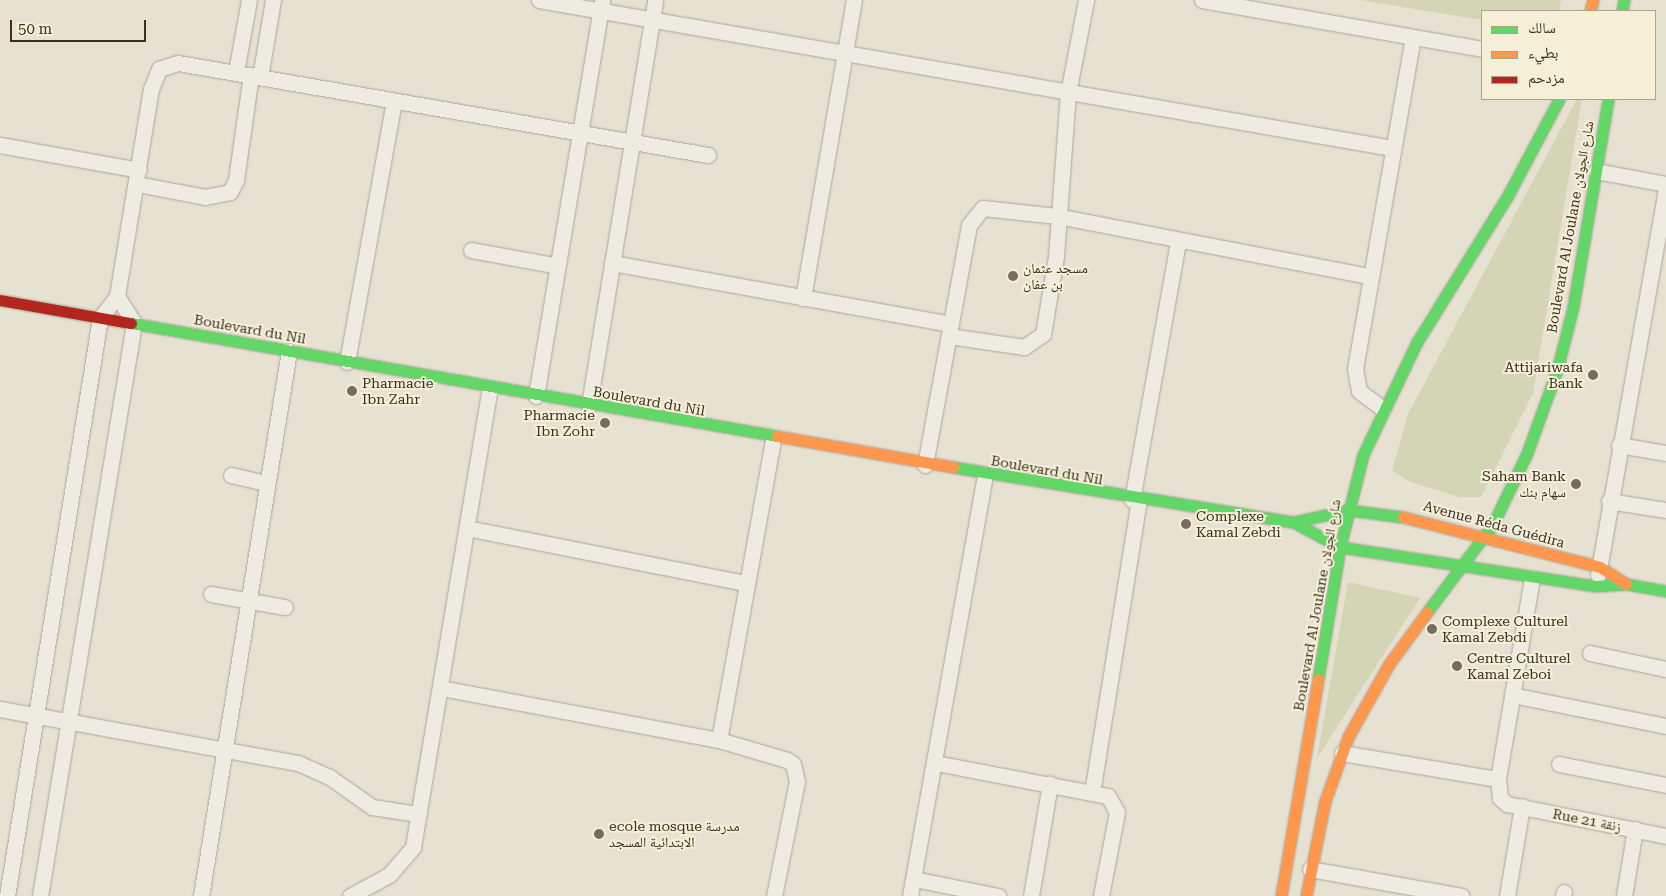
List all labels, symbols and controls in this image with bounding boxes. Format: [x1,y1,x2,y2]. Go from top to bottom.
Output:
scale bar [12,10,149,42]
legend [1481,10,1656,100]
text: سالك [1528,19,1556,37]
text: 50 m [18,20,52,38]
text: بطيء [1528,44,1558,62]
text: مزدحم [1528,69,1565,87]
street label: Boulevard Al Joulane شارع الجولان [1543,120,1597,334]
place label: مسجد عثمان بن عفان [1023,260,1088,292]
marker: مسجد عثمان بن عفان [1007,270,1019,282]
street label: Boulevard du Nil [193,311,307,347]
place label: Attijariwafa Bank [1505,359,1583,392]
marker: Attijariwafa Bank [1587,369,1599,381]
place label: Pharmacie Ibn Zahr [362,375,433,408]
street label: Boulevard du Nil [592,383,706,419]
marker: Pharmacie Ibn Zahr [346,385,358,397]
place label: Pharmacie Ibn Zohr [524,407,595,440]
marker: Pharmacie Ibn Zohr [599,417,611,429]
street label: Boulevard du Nil [990,452,1104,488]
place label: Saham Bank سهام بنك [1482,468,1566,501]
marker: Saham Bank سهام بنك [1570,478,1582,490]
street label: Avenue Réda Guédira [1422,497,1566,551]
street label: Boulevard Al Joulane شارع الجولان [1290,498,1344,712]
place label: Complexe Kamal Zebdi [1196,508,1281,540]
marker: Complexe Kamal Zebdi [1180,518,1192,530]
place label: Complexe Culturel Kamal Zebdi [1442,613,1568,646]
marker: Complexe Culturel Kamal Zebdi [1426,623,1438,635]
place label: Centre Culturel Kamal Zeboi [1467,650,1571,682]
marker: Centre Culturel Kamal Zeboi [1451,660,1463,672]
street label: Rue 21 زنقة [1551,805,1623,835]
place label: ecole mosque مدرسة الابتدائية المسجد [609,818,740,850]
marker: ecole mosque مدرسة الابتدائية المسجد [593,828,605,840]

